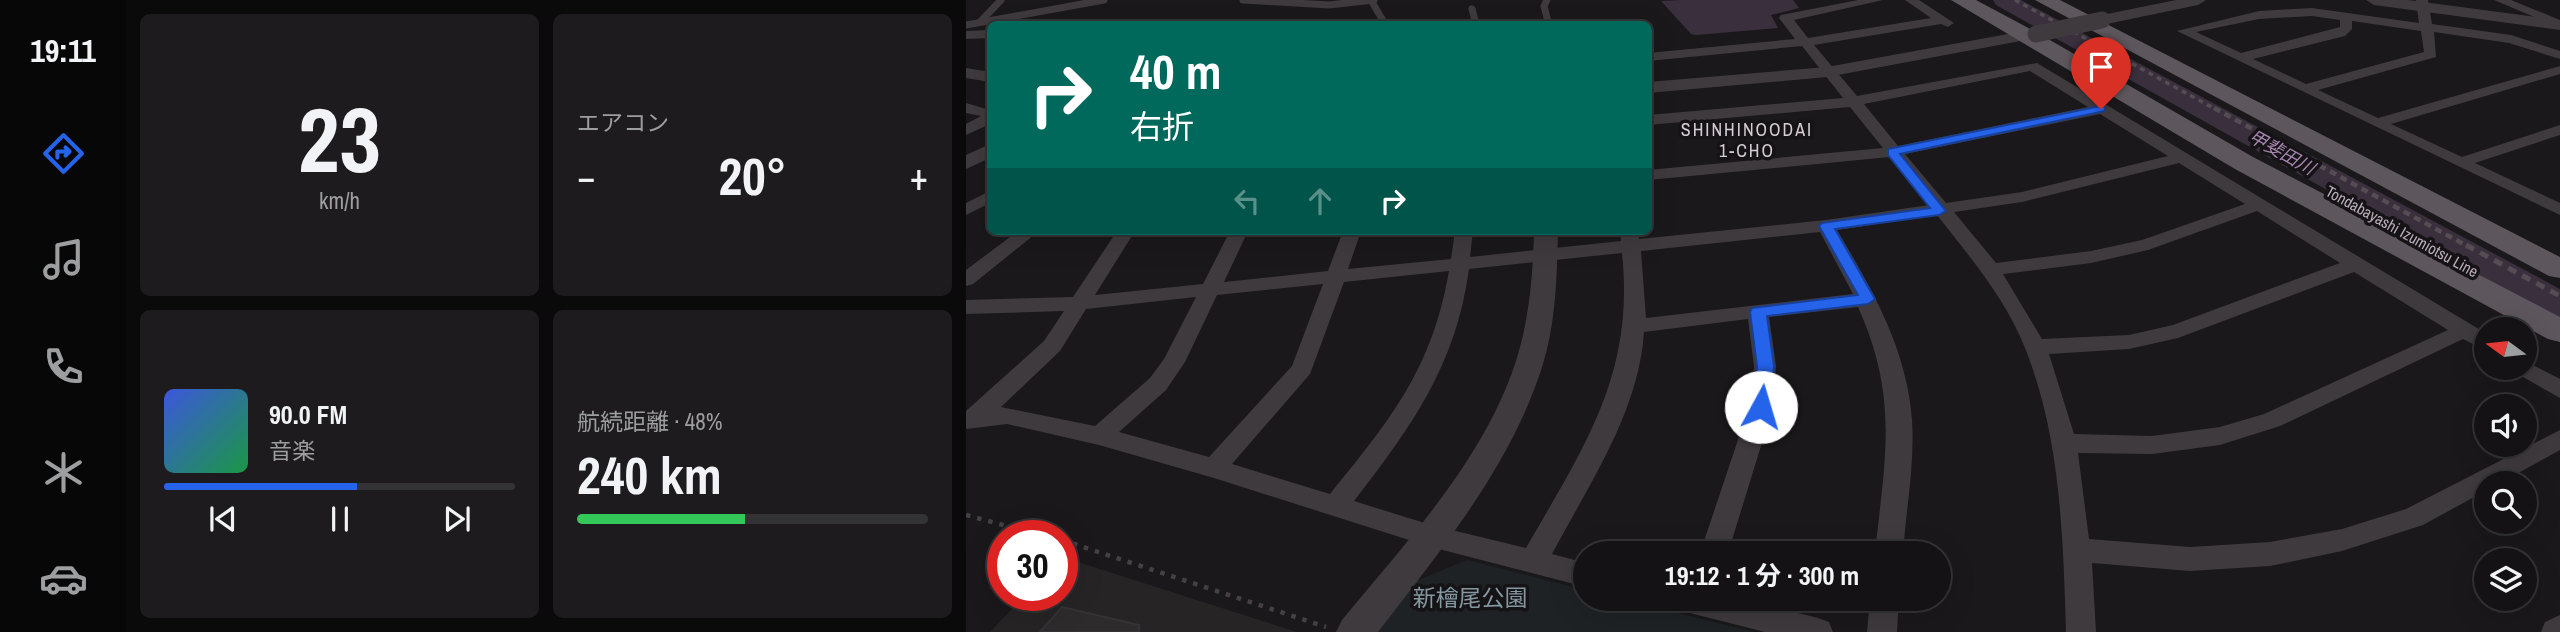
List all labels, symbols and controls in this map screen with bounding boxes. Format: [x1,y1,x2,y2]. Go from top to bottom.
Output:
text: 19:11 [30,29,96,72]
pin [2071,37,2131,109]
text: 40 m [1130,38,1222,104]
icon: arrive [2082,48,2120,86]
icon: right [1015,49,1106,140]
text: 23 [298,78,381,200]
text: 右折 [1130,105,1194,148]
text: エアコン [577,107,669,138]
district label: SHINHINOODAI 1-CHO [1681,117,1813,163]
water label: 甲斐田川 [2244,124,2321,181]
icon: directions [39,129,88,178]
text: 20° [718,141,787,211]
text: − [577,151,595,202]
text: + [910,151,928,202]
street label: Tondabayashi Izumiotsu Line [2322,180,2482,282]
icon: left [1228,182,1266,220]
icon: ahead [1301,182,1339,220]
icon: right [1374,182,1412,220]
text: km/h [319,185,360,216]
icon: music [39,235,88,284]
north arrow [2474,317,2538,380]
map controls [2474,317,2537,611]
icon: phone [39,342,88,391]
position arrow [1724,370,1798,444]
button: sound [2474,394,2537,457]
text: 90.0 FM [269,397,347,432]
text: 航続距離 · 48% [577,406,722,437]
text: 音楽 [269,435,315,466]
text: 240 km [577,440,722,510]
icon: climate [39,448,88,497]
button: search [2474,471,2537,534]
icon: previous [204,500,242,538]
icon: pause [321,500,359,538]
icon: next [438,500,476,538]
speed limit sign: 30 [987,520,1078,611]
button: layers [2474,548,2537,611]
icon: car [39,554,88,603]
text: 19:12 · 1 分 · 300 m [1665,558,1859,593]
park label: 新檜尾公園 [1413,582,1528,613]

